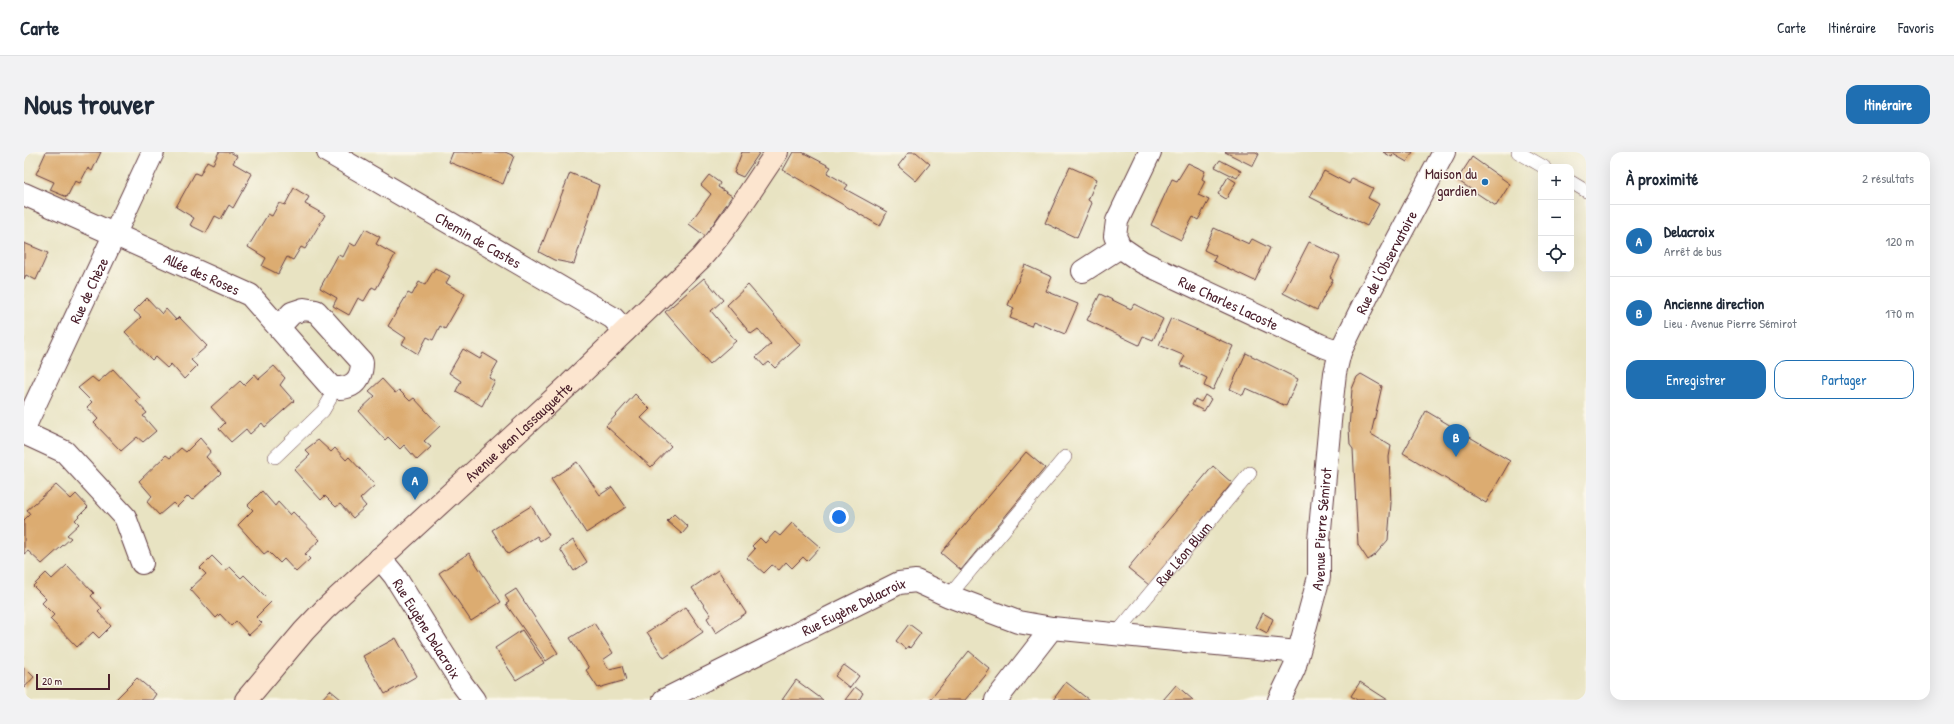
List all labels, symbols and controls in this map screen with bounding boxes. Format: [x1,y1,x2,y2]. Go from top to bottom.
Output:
text: Carte [20,15,59,41]
text: Carte [1777,18,1806,37]
text: Itinéraire [1828,18,1876,37]
text: Favoris [1898,18,1934,37]
text: Nous trouver [24,85,155,123]
button: Itinéraire [1846,85,1930,124]
place label: Maison du gardien [1425,163,1477,201]
map controls [1538,164,1574,272]
button: + [1538,164,1574,200]
text: À proximité [1626,167,1698,190]
text: 2 résultats [1862,169,1914,187]
marker: Maison du gardien [1480,177,1490,187]
button: − [1538,200,1574,236]
street label: Chemin de Castes [431,206,526,273]
street label: Rue de l'Observatoire [1350,207,1422,317]
text: Delacroix [1664,221,1715,242]
text: A [1636,232,1642,250]
text: 120 m [1886,232,1914,250]
button: locate [1538,236,1574,272]
text: Arrêt de bus [1664,242,1722,260]
street label: Allée des Roses [161,248,243,300]
street label: Rue de Chèze [64,254,113,327]
street label: Rue Charles Lacoste [1175,270,1282,335]
text: Ancienne direction [1664,293,1764,314]
text: B [1636,304,1642,322]
text: 170 m [1885,304,1914,322]
text: Lieu · Avenue Pierre Sémirot [1664,314,1797,332]
button: Enregistrer [1626,360,1766,399]
button: Partager [1774,360,1914,399]
street label: Avenue Jean Lassauguette [460,377,577,486]
pin: B [1443,424,1469,457]
street label: Avenue Pierre Sémirot [1305,466,1336,592]
pin: A [402,467,428,500]
your location [829,507,849,527]
street label: Rue Léon Blum [1150,517,1216,590]
street label: Rue Eugène Delacroix [798,572,907,640]
street label: Rue Eugène Delacroix [388,574,467,683]
scale bar [36,672,110,691]
text: 20 m [42,674,62,688]

